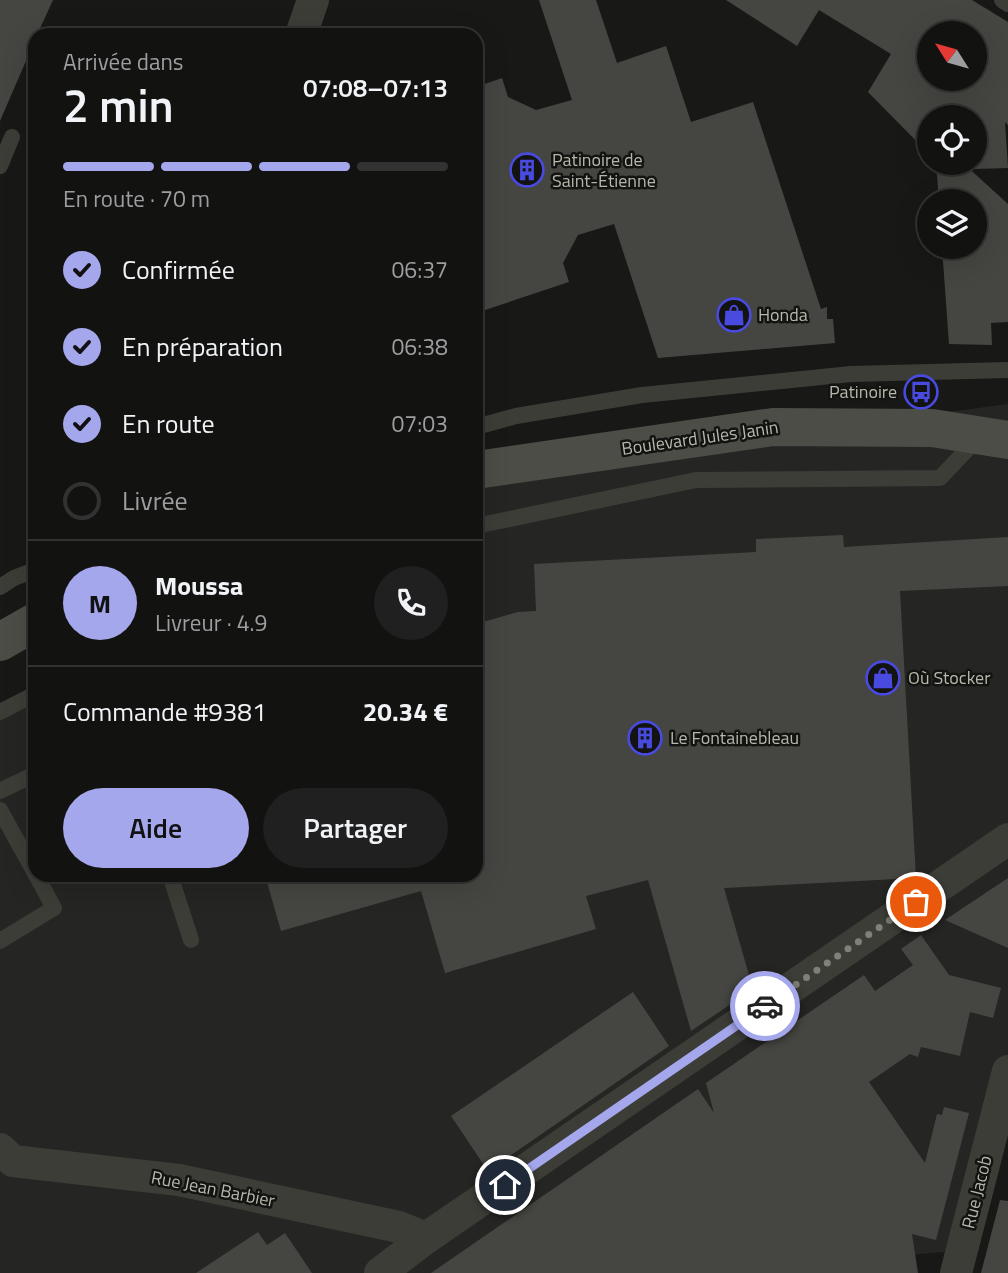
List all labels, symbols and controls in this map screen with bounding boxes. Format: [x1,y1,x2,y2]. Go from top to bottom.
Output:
north arrow [917,21,987,91]
map controls [917,21,987,259]
text: Arrivée dans [63,44,184,79]
text: 07:08–07:13 [303,68,448,107]
text: 2 min [63,70,174,140]
button: locate [917,105,987,175]
place label: Patinoire de Saint-Étienne [552,146,656,194]
building icon: Patinoire de Saint-Étienne [508,151,546,189]
text: En route · 70 m [63,181,210,216]
button: layers [917,189,987,259]
text: Confirmée [122,250,235,289]
icon: check [63,251,101,289]
text: 06:37 [391,252,448,287]
shop icon: Honda [715,296,753,334]
place label: Honda [758,301,808,328]
text: En préparation [122,327,283,366]
icon: check [63,328,101,366]
text: 06:38 [391,329,448,364]
bus stop icon: Patinoire [902,373,940,411]
place label: Patinoire [829,378,897,405]
text: En route [122,404,215,443]
icon: check [63,405,101,443]
text: 07:03 [391,406,448,441]
street label: Boulevard Jules Janin [620,413,780,462]
text: Livrée [122,481,188,520]
text: Moussa [155,566,243,605]
button: phone [374,566,448,640]
text: M [89,584,111,623]
text: Livreur · 4.9 [155,605,267,640]
shop icon: Où Stocker [864,659,902,697]
place label: Où Stocker [908,664,990,691]
text: Commande #9381 [63,692,266,731]
text: 20.34 € [363,692,448,731]
building icon: Le Fontainebleau [626,719,664,757]
place label: Le Fontainebleau [670,724,799,751]
button: Aide [63,788,249,868]
button: Partager [263,788,448,868]
pin [886,872,946,932]
icon: bag [897,883,935,921]
courier [730,971,800,1041]
icon: car [746,987,784,1025]
street label: Rue Jacob [954,1152,999,1231]
pin [475,1155,535,1215]
street label: Rue Jean Barbier [149,1163,277,1214]
icon: home [486,1166,524,1204]

